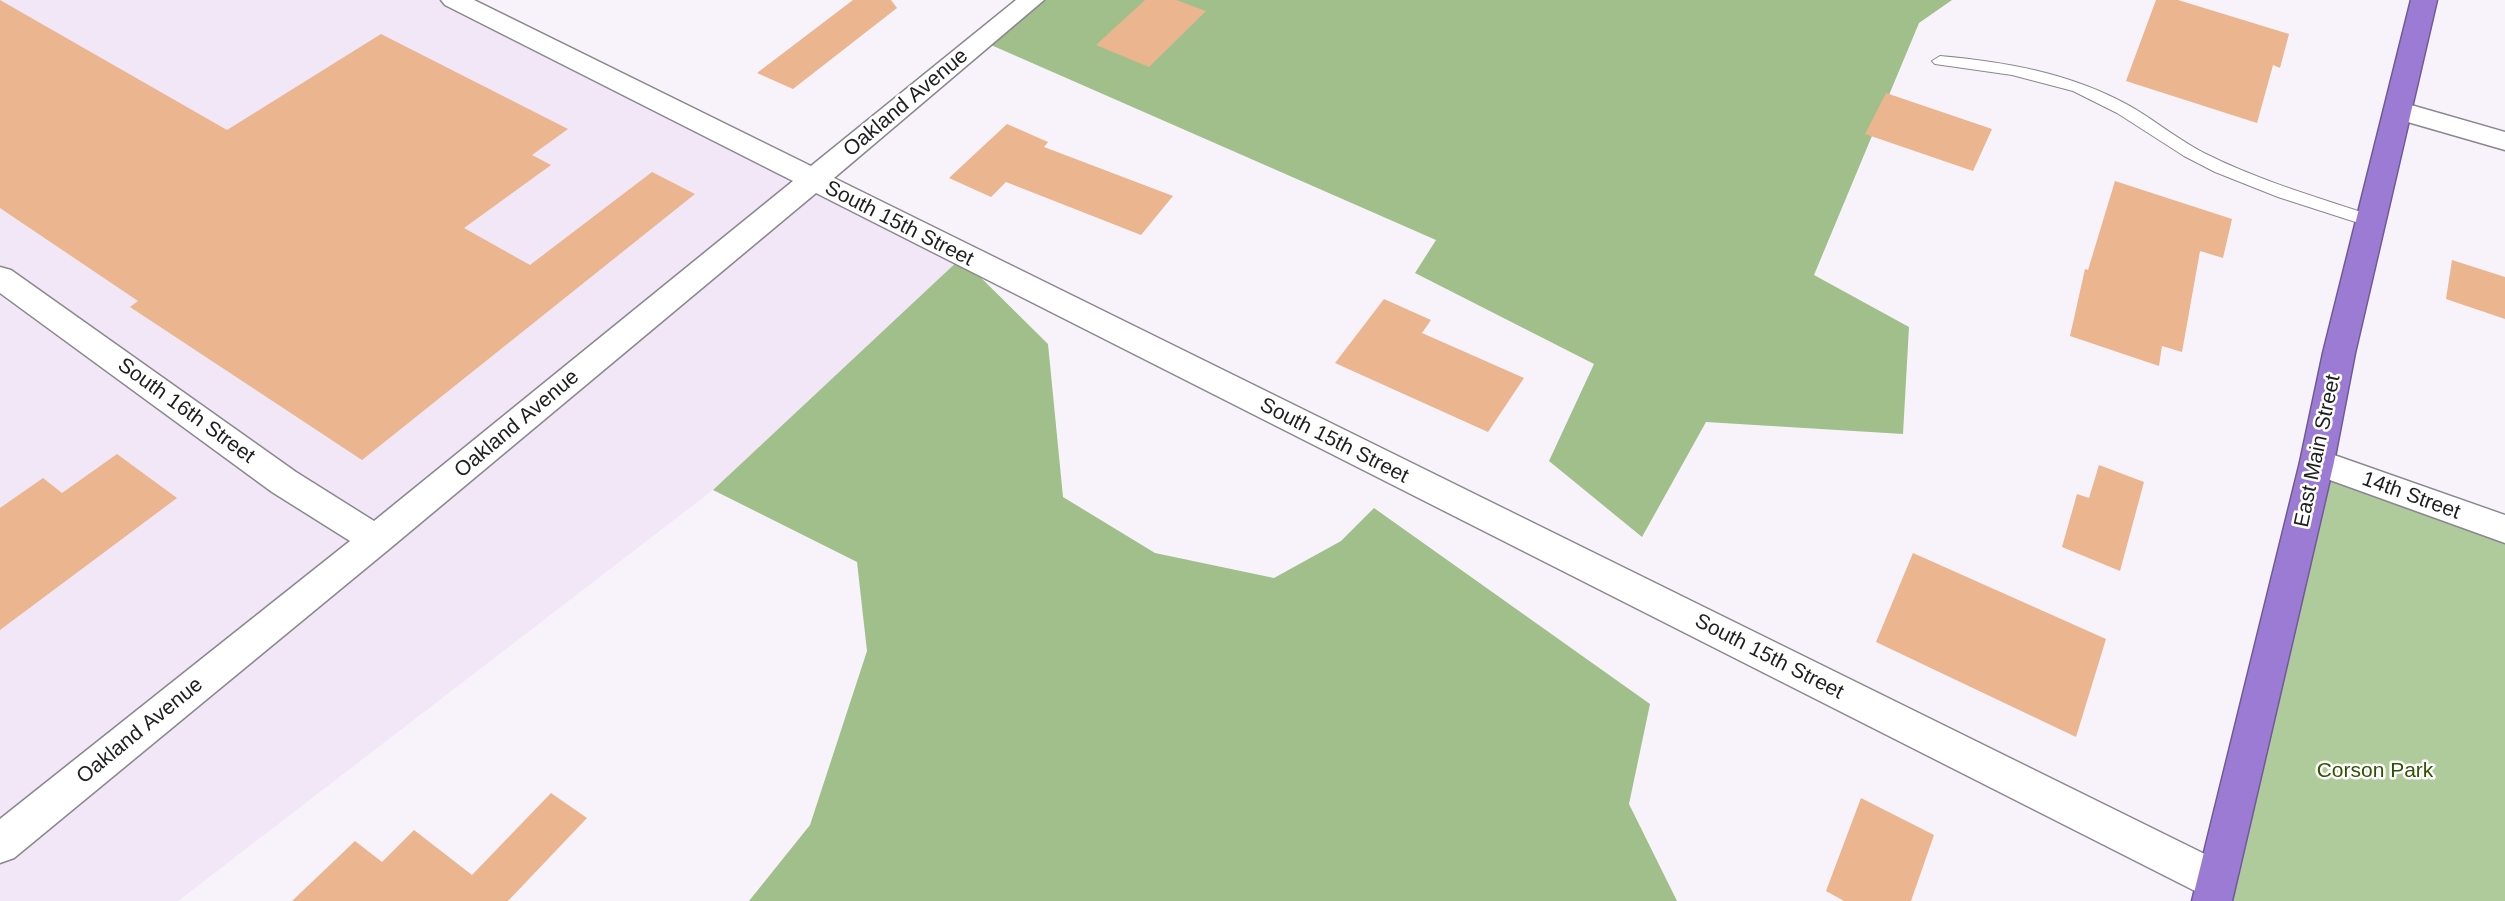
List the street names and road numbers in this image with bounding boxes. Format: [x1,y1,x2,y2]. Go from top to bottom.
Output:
street label: Oakland Avenue [839,44,973,162]
street label: South 15th Street [820,176,978,272]
street label: South 16th Street [112,353,260,469]
street label: Oakland Avenue [450,365,584,483]
street label: East Main Street [2290,372,2346,530]
street label: South 15th Street [1255,393,1413,489]
street label: 14th Street [2358,467,2464,525]
street label: South 15th Street [1690,609,1848,705]
street label: Oakland Avenue [72,672,208,790]

